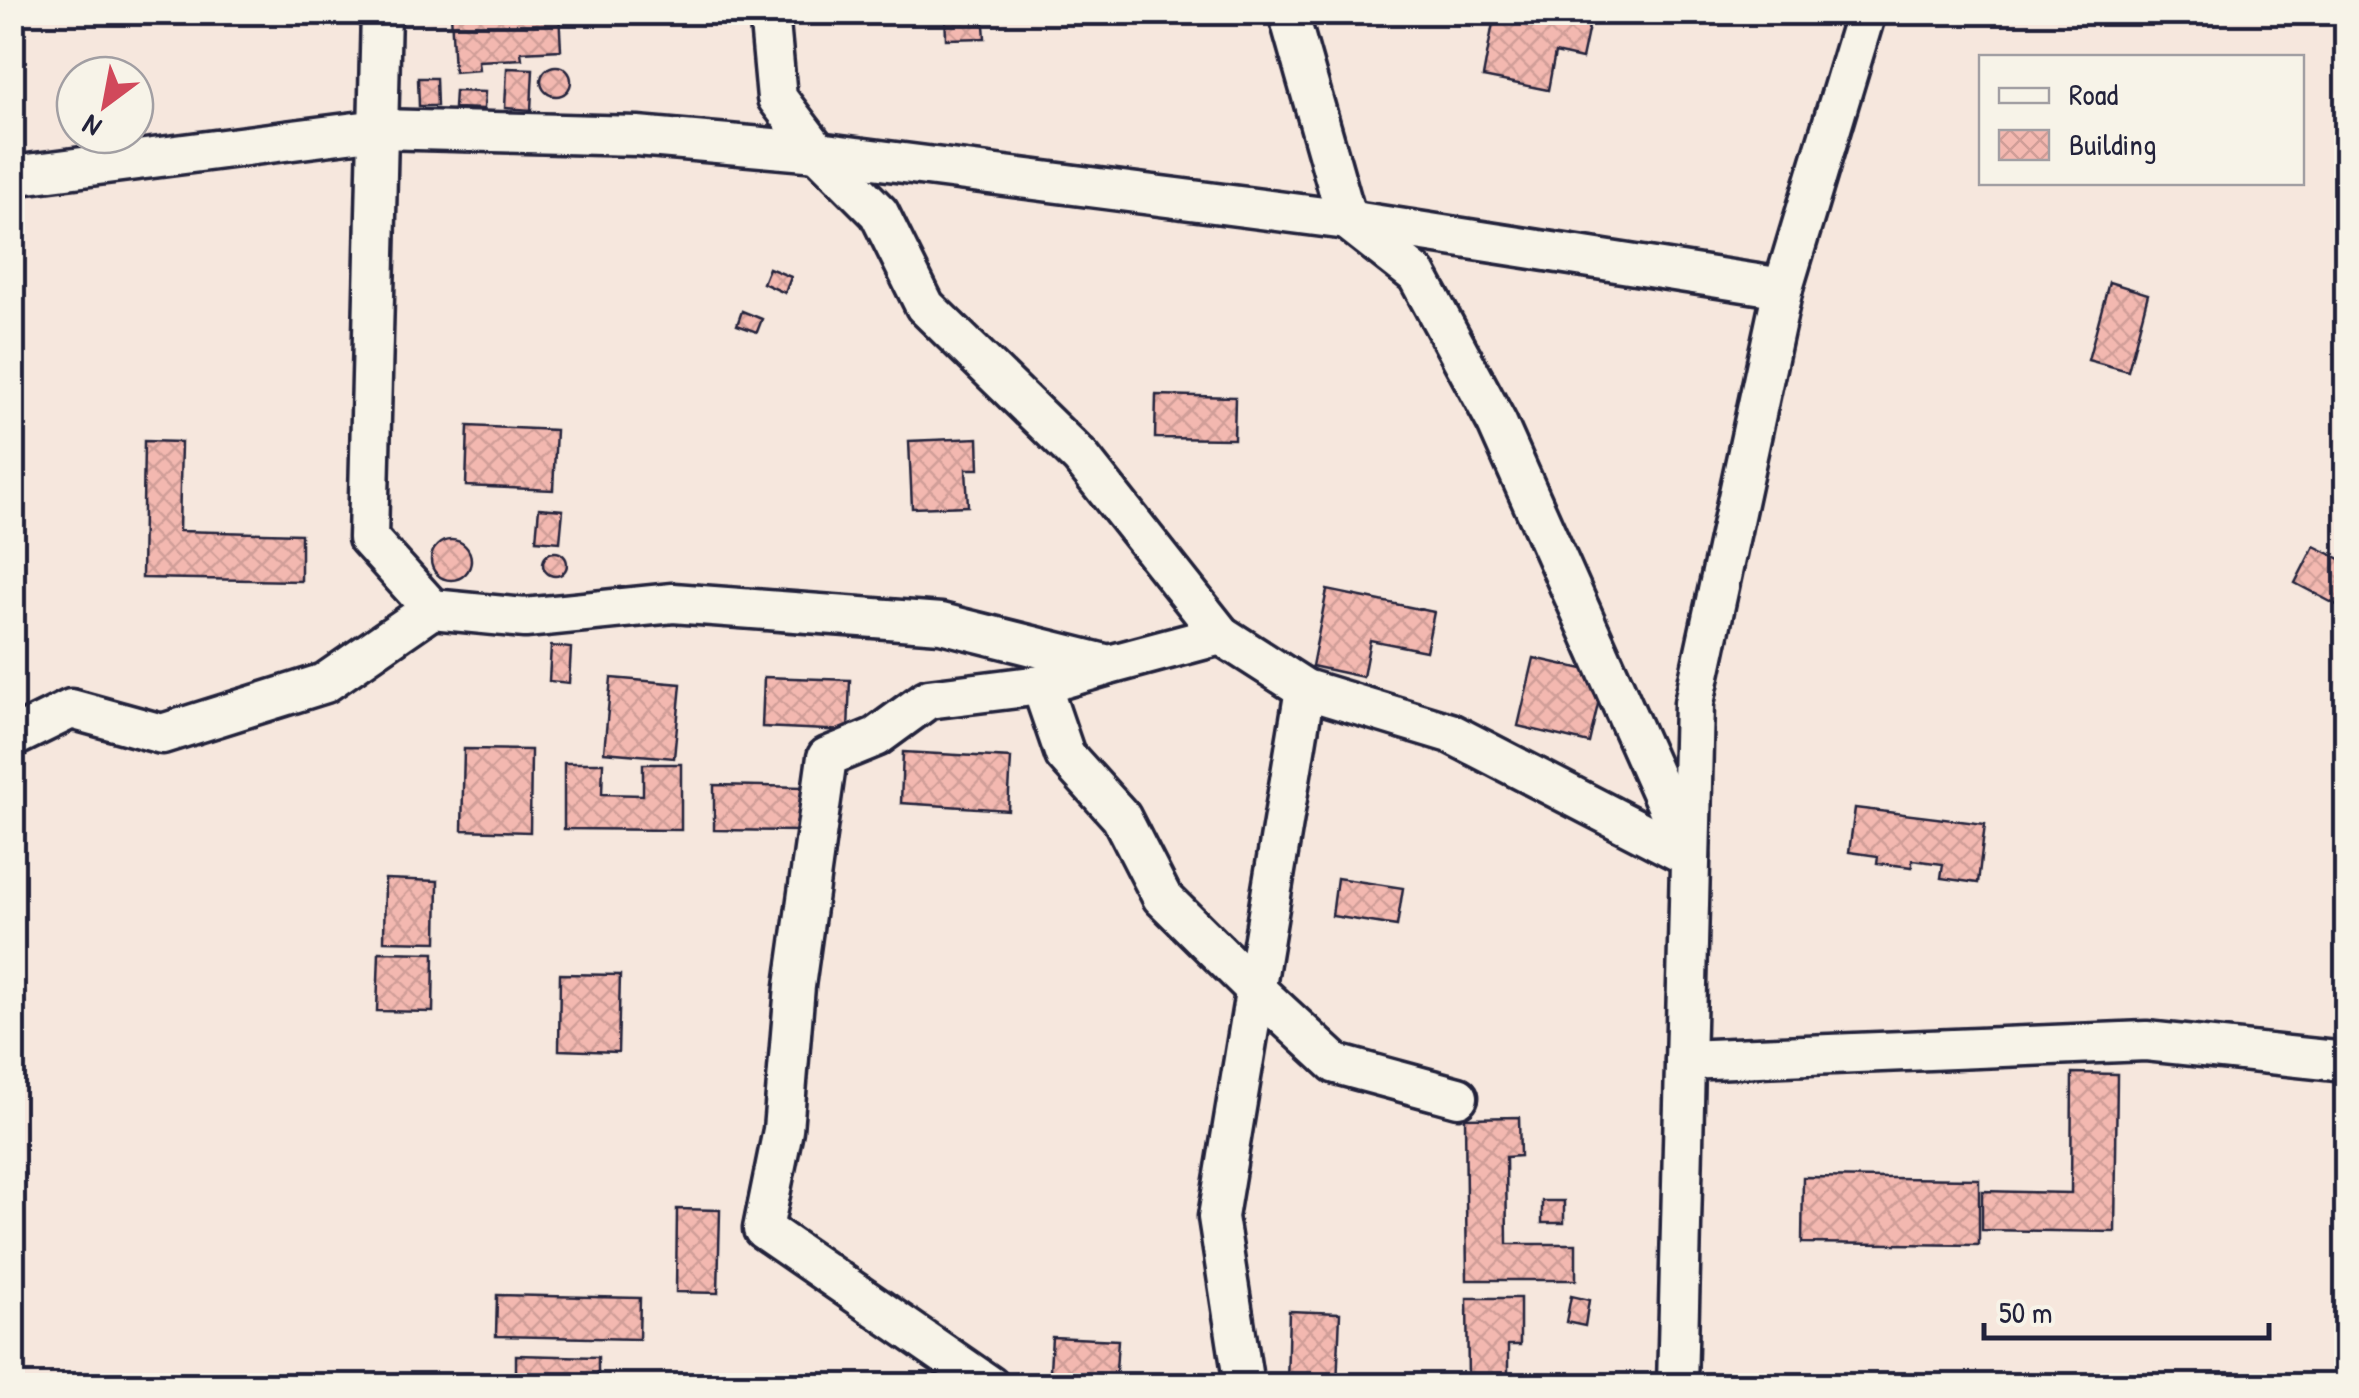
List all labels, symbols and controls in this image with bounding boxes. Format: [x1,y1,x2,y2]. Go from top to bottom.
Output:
north arrow [55,55,155,155]
legend [1979,55,2304,185]
text: Road [2069,74,2118,114]
text: N [75,106,108,146]
text: Building [2069,124,2156,164]
scale bar [1984,1278,2269,1340]
text: 50 m [1999,1292,2052,1332]

